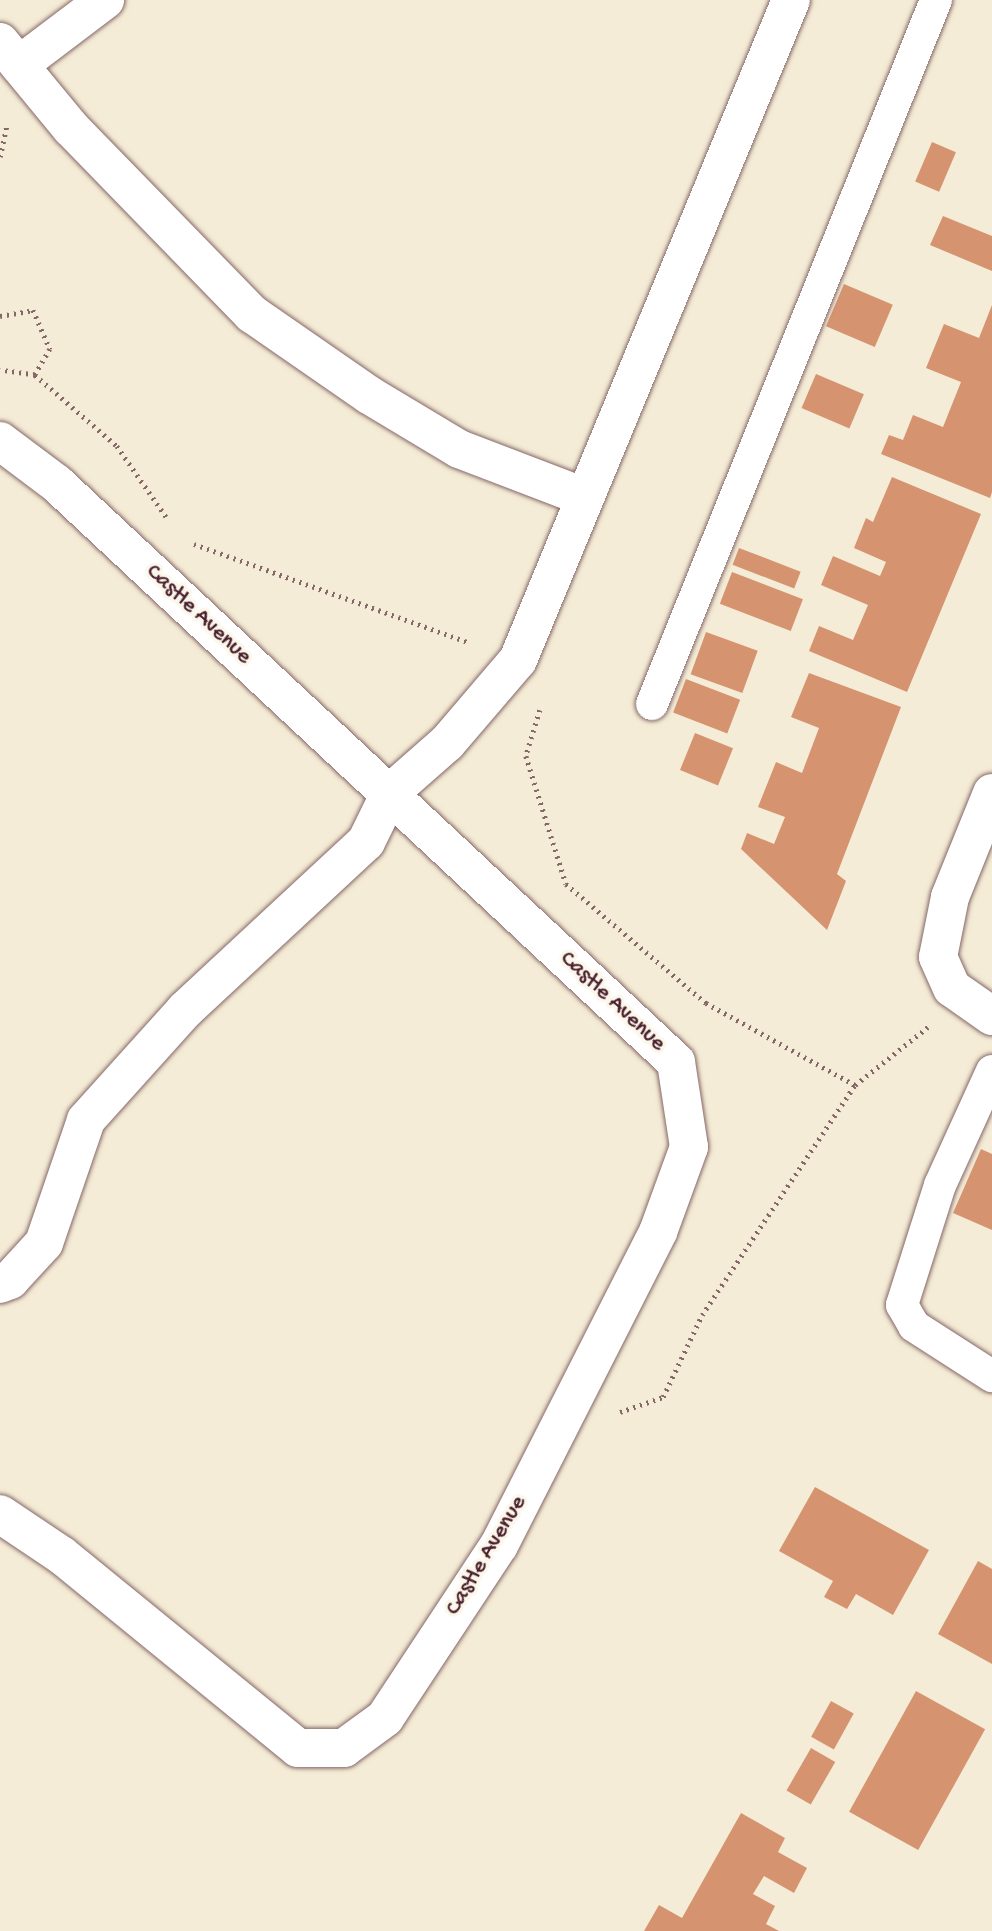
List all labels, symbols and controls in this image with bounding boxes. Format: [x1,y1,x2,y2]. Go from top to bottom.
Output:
street label: Castle Avenue [139,559,257,671]
street label: Castle Avenue [553,946,671,1058]
street label: Castle Avenue [440,1491,534,1621]

